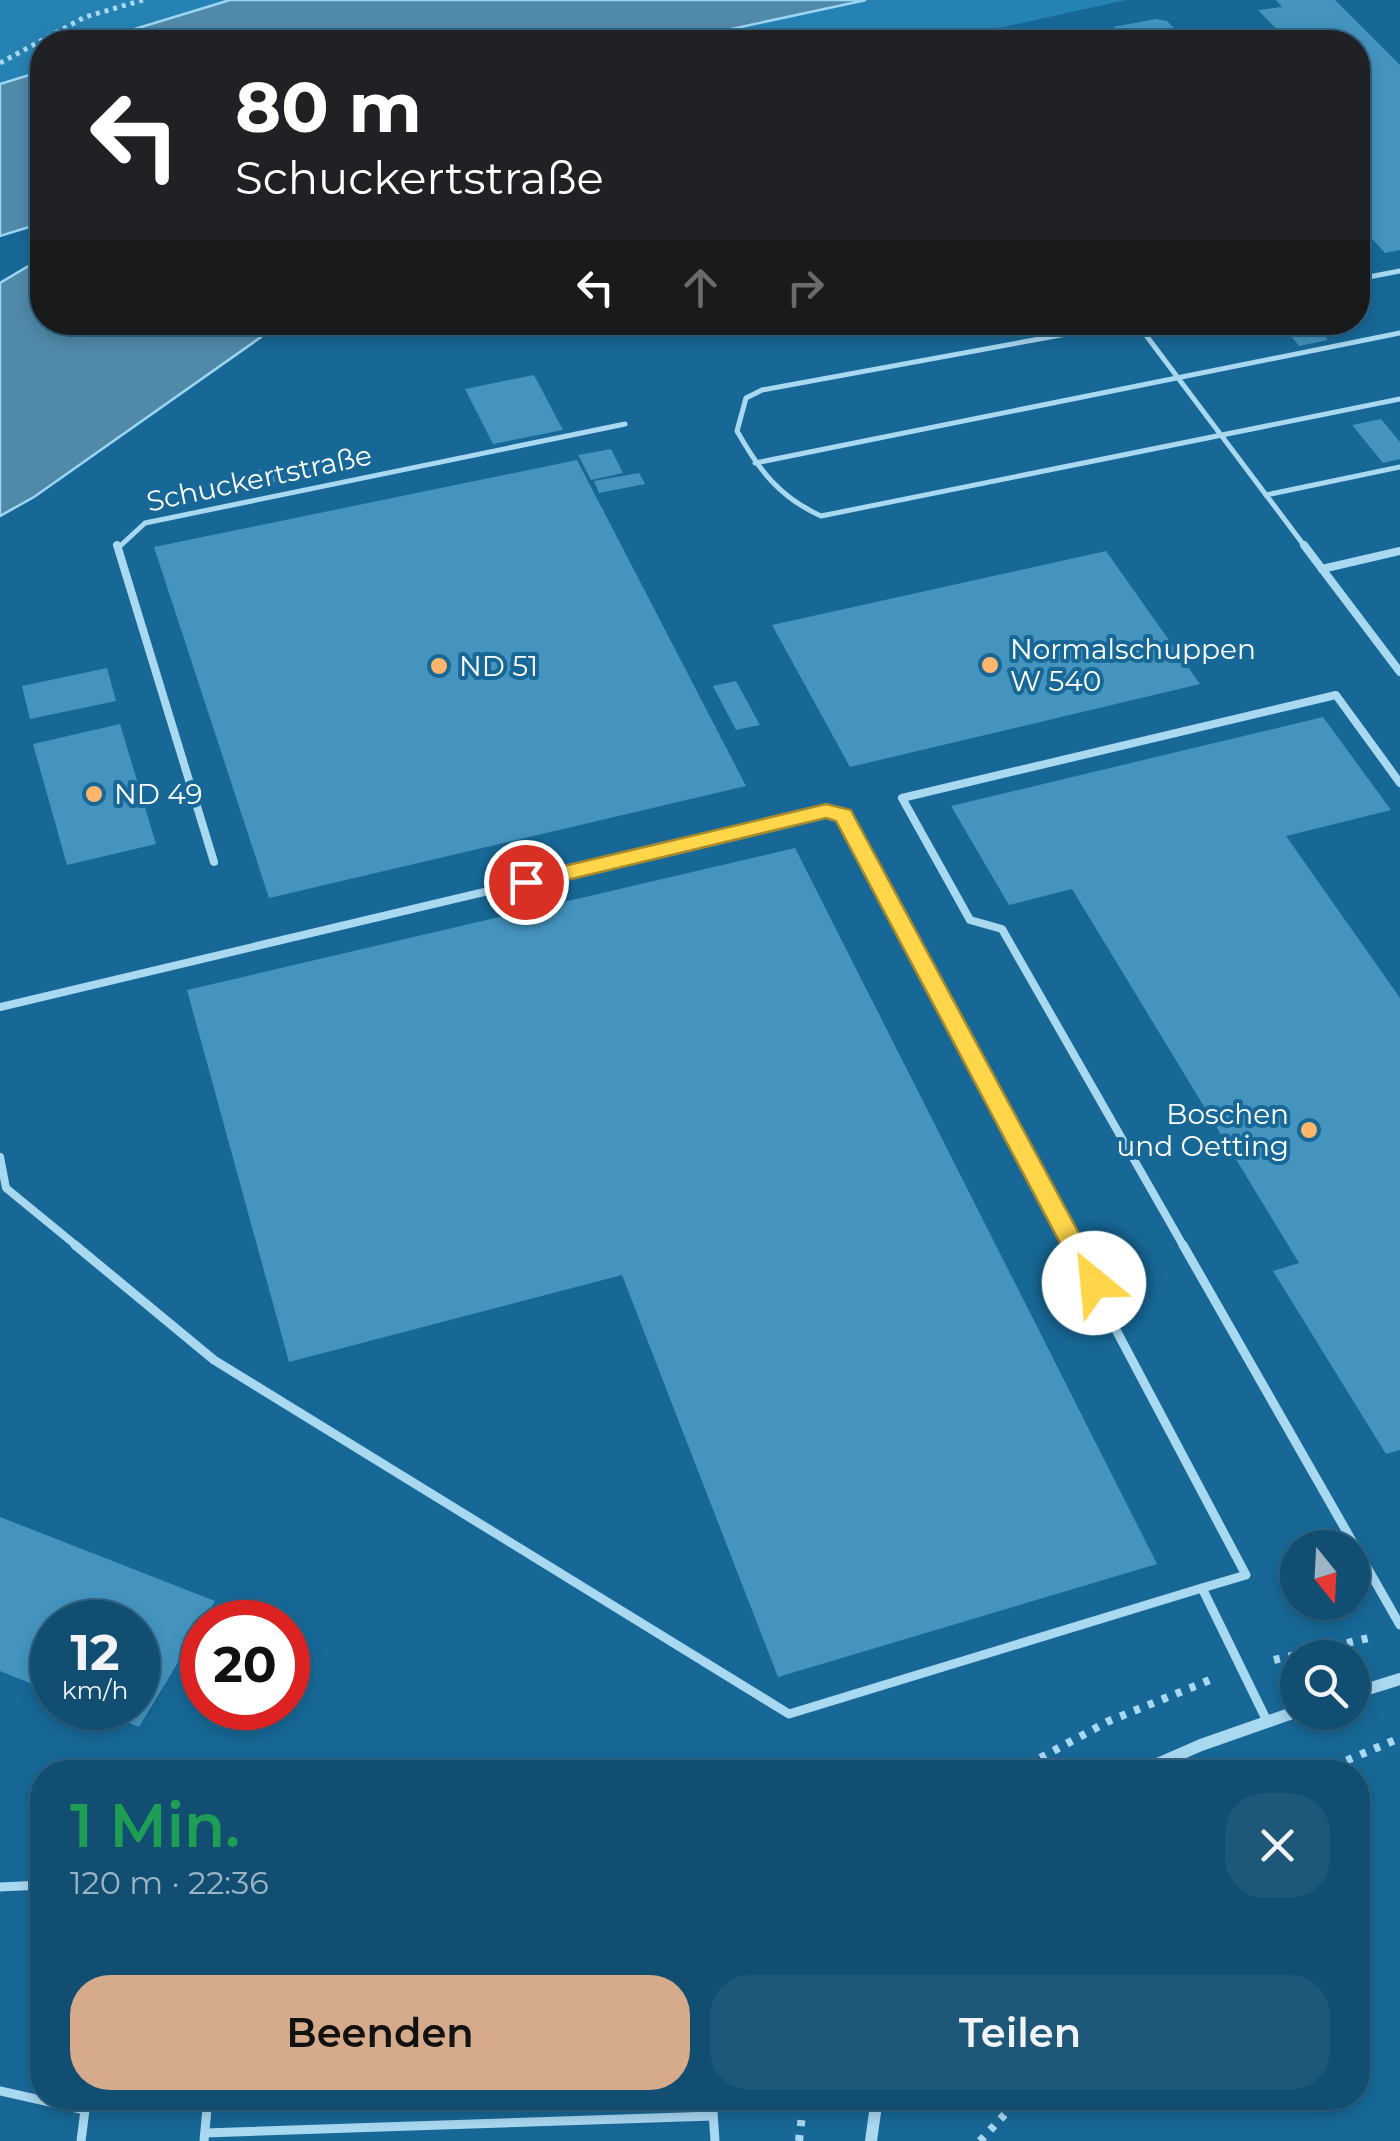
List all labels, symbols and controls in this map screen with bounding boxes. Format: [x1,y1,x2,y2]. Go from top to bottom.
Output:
text: 80 m [235,64,422,150]
icon: left [70,70,200,200]
text: Schuckertstraße [235,150,604,205]
icon: left [568,260,623,315]
icon: ahead [673,260,728,315]
icon: right [778,260,833,315]
street label: Schuckertstraße [143,438,375,518]
place label: Normalschuppen W 540 [1010,632,1256,698]
place label: ND 51 [459,649,538,683]
marker: Normalschuppen W 540 [979,654,1001,676]
marker: ND 51 [428,655,450,677]
place label: ND 49 [114,777,203,811]
marker: ND 49 [83,783,105,805]
pin [484,840,569,925]
icon: arrive [499,855,554,910]
place label: Boschen und Oetting [1117,1097,1289,1163]
marker: Boschen und Oetting [1298,1119,1320,1141]
position arrow [1042,1231,1146,1335]
north arrow [1280,1530,1370,1620]
map controls [1280,1530,1370,1730]
speed limit sign: 20 [180,1600,310,1730]
text: 12 [70,1622,120,1683]
button: search [1280,1640,1370,1730]
text: km/h [62,1675,128,1705]
text: 1 Min. [70,1789,240,1862]
button: close [1225,1793,1330,1898]
text: 120 m · 22:36 [70,1863,269,1902]
button: Beenden [70,1975,690,2090]
button: Teilen [710,1975,1330,2090]

